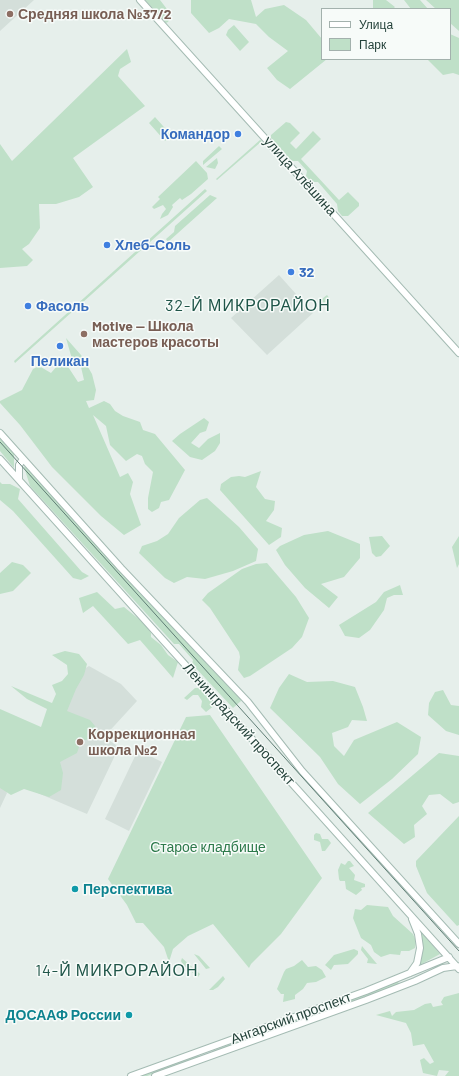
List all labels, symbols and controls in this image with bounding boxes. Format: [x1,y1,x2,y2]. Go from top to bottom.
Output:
place label: Средняя школа №37/2 [18,6,172,22]
legend [321,8,451,60]
marker: Средняя школа №37/2 [5,9,15,19]
text: Улица [359,17,393,31]
text: Парк [359,37,386,51]
place label: Командор [161,126,230,142]
marker: Командор [233,129,243,139]
street label: улица Алёшина [260,133,340,219]
place label: Хлеб-Соль [115,237,191,253]
marker: Хлеб-Соль [102,240,112,250]
place label: 32 [299,264,314,280]
marker: 32 [286,267,296,277]
district label: 32-Й МИКРОРАЙОН [165,296,331,316]
place label: Фасоль [36,298,89,314]
marker: Фасоль [23,301,33,311]
place label: Motive — Школа мастеров красоты [92,318,219,350]
marker: Motive — Школа мастеров красоты [79,329,89,339]
marker: Пеликан [55,341,65,351]
place label: Пеликан [31,353,89,369]
street label: Ленинградский проспект [180,659,298,789]
place label: Коррекционная школа №2 [88,726,196,758]
marker: Коррекционная школа №2 [75,737,85,747]
park label: Старое кладбище [150,839,266,855]
place label: Перспектива [83,881,172,897]
marker: Перспектива [70,884,80,894]
district label: 14-Й МИКРОРАЙОН [35,961,199,981]
street label: Ангарский проспект [228,988,354,1048]
place label: ДОСААФ России [6,1007,121,1023]
marker: ДОСААФ России [124,1010,134,1020]

